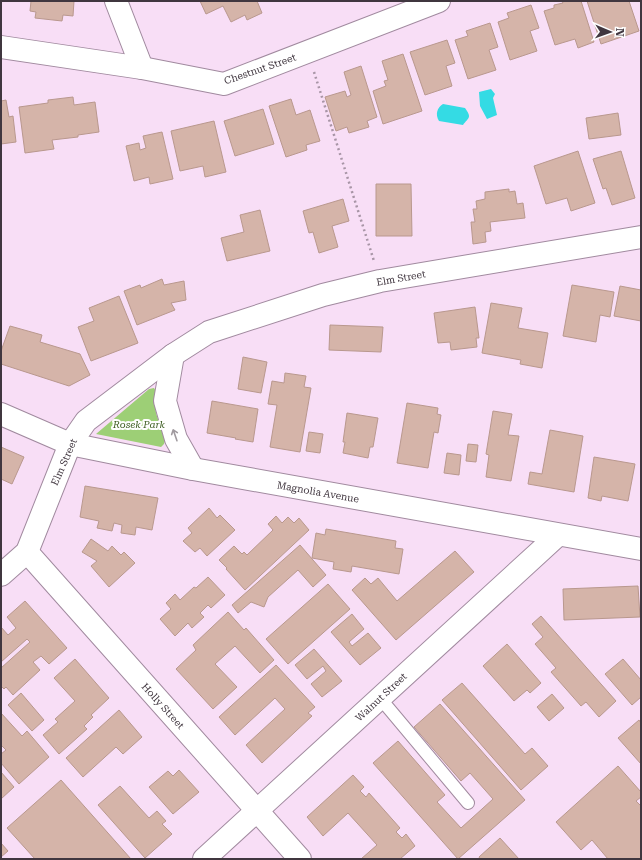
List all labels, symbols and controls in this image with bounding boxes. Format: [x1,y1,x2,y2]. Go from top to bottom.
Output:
north arrow [590,12,630,52]
text: N [613,28,626,37]
street label: Chestnut Street [223,51,298,86]
street label: Elm Street [376,268,427,288]
park label: Rosek Park [112,419,166,430]
one-way arrow [171,428,178,441]
street label: Elm Street [49,437,79,487]
street label: Magnolia Avenue [276,479,360,505]
street label: Walnut Street [353,670,409,723]
street label: Holly Street [140,681,187,731]

